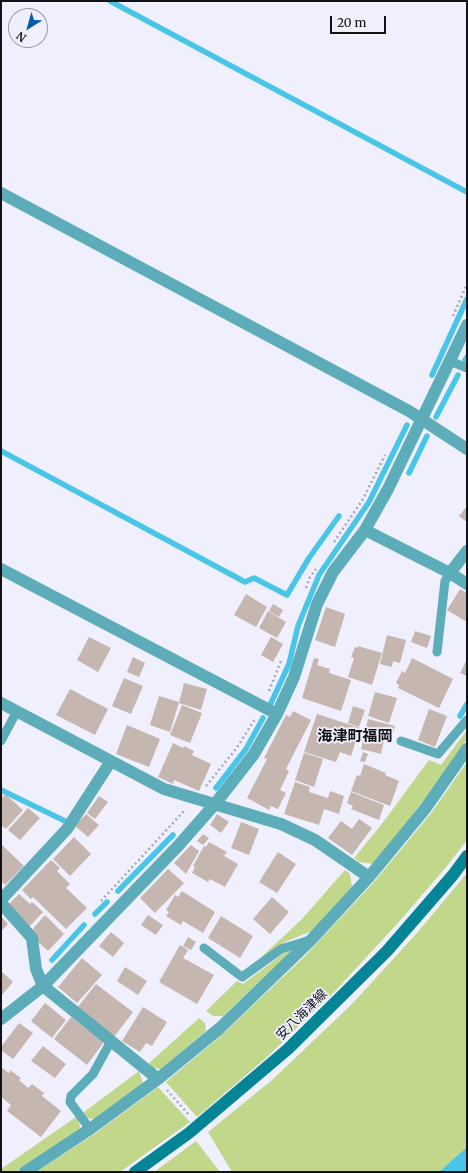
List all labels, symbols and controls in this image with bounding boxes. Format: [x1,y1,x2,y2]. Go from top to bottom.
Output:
north arrow [8,8,48,48]
scale bar [332,8,388,34]
text: 20 m [337,15,366,30]
text: N [14,29,29,45]
district label: 海津町福岡 [318,728,392,746]
street label: 安八海津線 [274,987,330,1043]

